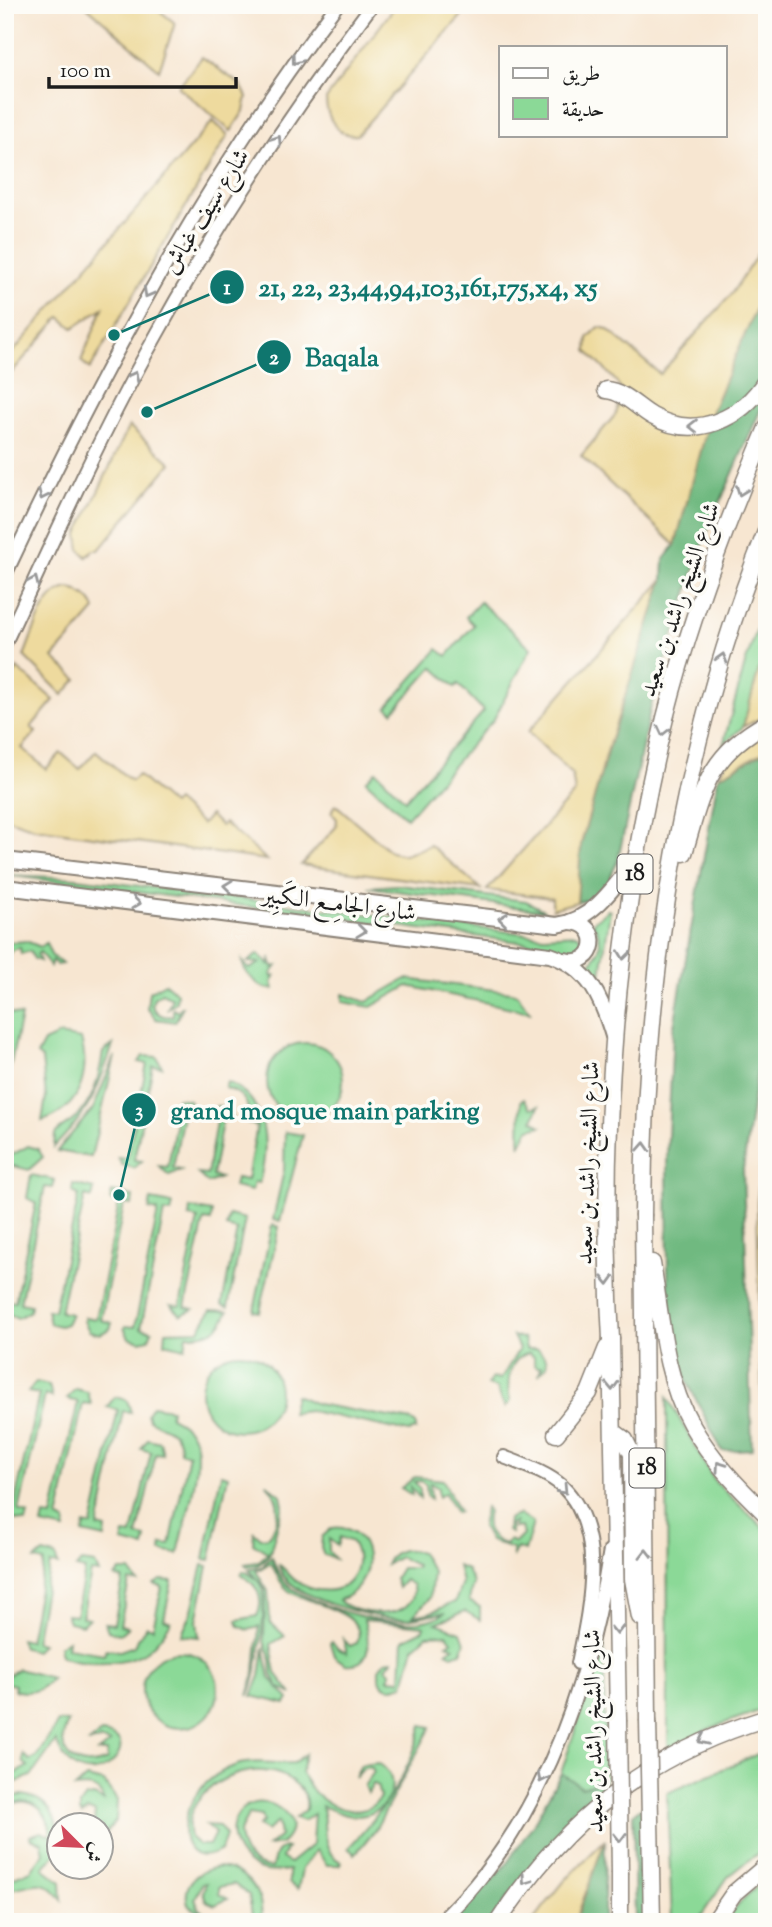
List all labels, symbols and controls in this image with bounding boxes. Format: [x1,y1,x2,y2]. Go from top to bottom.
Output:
scale bar [49,46,236,90]
legend [499,46,726,136]
one-way arrow [292,52,304,65]
text: 100 m [60,57,111,87]
text: طريق [562,60,600,90]
text: حديقة [562,96,605,126]
one-way arrow [269,135,282,148]
street label: شارع سيف غباش [155,143,260,282]
callout: 21, 22, 23,44,94,103,161,175,x4, x5 [209,263,611,310]
text: 21, 22, 23,44,94,103,161,175,x4, x5 [259,271,598,308]
text: 1 [223,274,231,304]
one-way arrow [143,286,156,299]
callout: Baqala [256,333,393,380]
text: Baqala [305,341,379,378]
text: 2 [269,344,279,374]
one-way arrow [125,371,139,383]
one-way arrow [687,418,698,434]
one-way arrow [736,485,750,497]
one-way arrow [37,488,51,500]
street label: شارع الشيخ راشد بن سعيد [632,498,732,702]
one-way arrow [26,575,40,588]
one-way arrow [713,652,728,664]
one-way arrow [656,725,671,737]
road number: 18 [618,854,652,894]
street label: شارع الجامِع الكَبِير [257,876,418,934]
one-way arrow [222,879,234,894]
one-way arrow [130,896,141,911]
one-way arrow [497,912,508,927]
one-way arrow [356,923,367,938]
one-way arrow [617,949,632,961]
street label: شارع الشيخ راشد بن سعيد [568,1061,612,1265]
callout: grand mosque main parking [122,1086,494,1133]
text: grand mosque main parking [170,1094,480,1131]
text: 3 [135,1097,143,1127]
one-way arrow [637,1141,652,1152]
one-way arrow [600,1274,615,1285]
one-way arrow [605,1380,620,1391]
road number: 18 [630,1448,664,1488]
one-way arrow [716,1461,728,1474]
one-way arrow [554,1482,567,1495]
one-way arrow [639,1548,654,1559]
one-way arrow [609,1626,625,1636]
street label: شارع الشيخ راشد بن سعيد [576,1629,616,1833]
one-way arrow [697,1732,710,1746]
one-way arrow [537,1771,551,1783]
north arrow [46,1812,116,1882]
one-way arrow [612,1832,627,1843]
text: ش [77,1838,109,1866]
one-way arrow [522,1872,535,1885]

